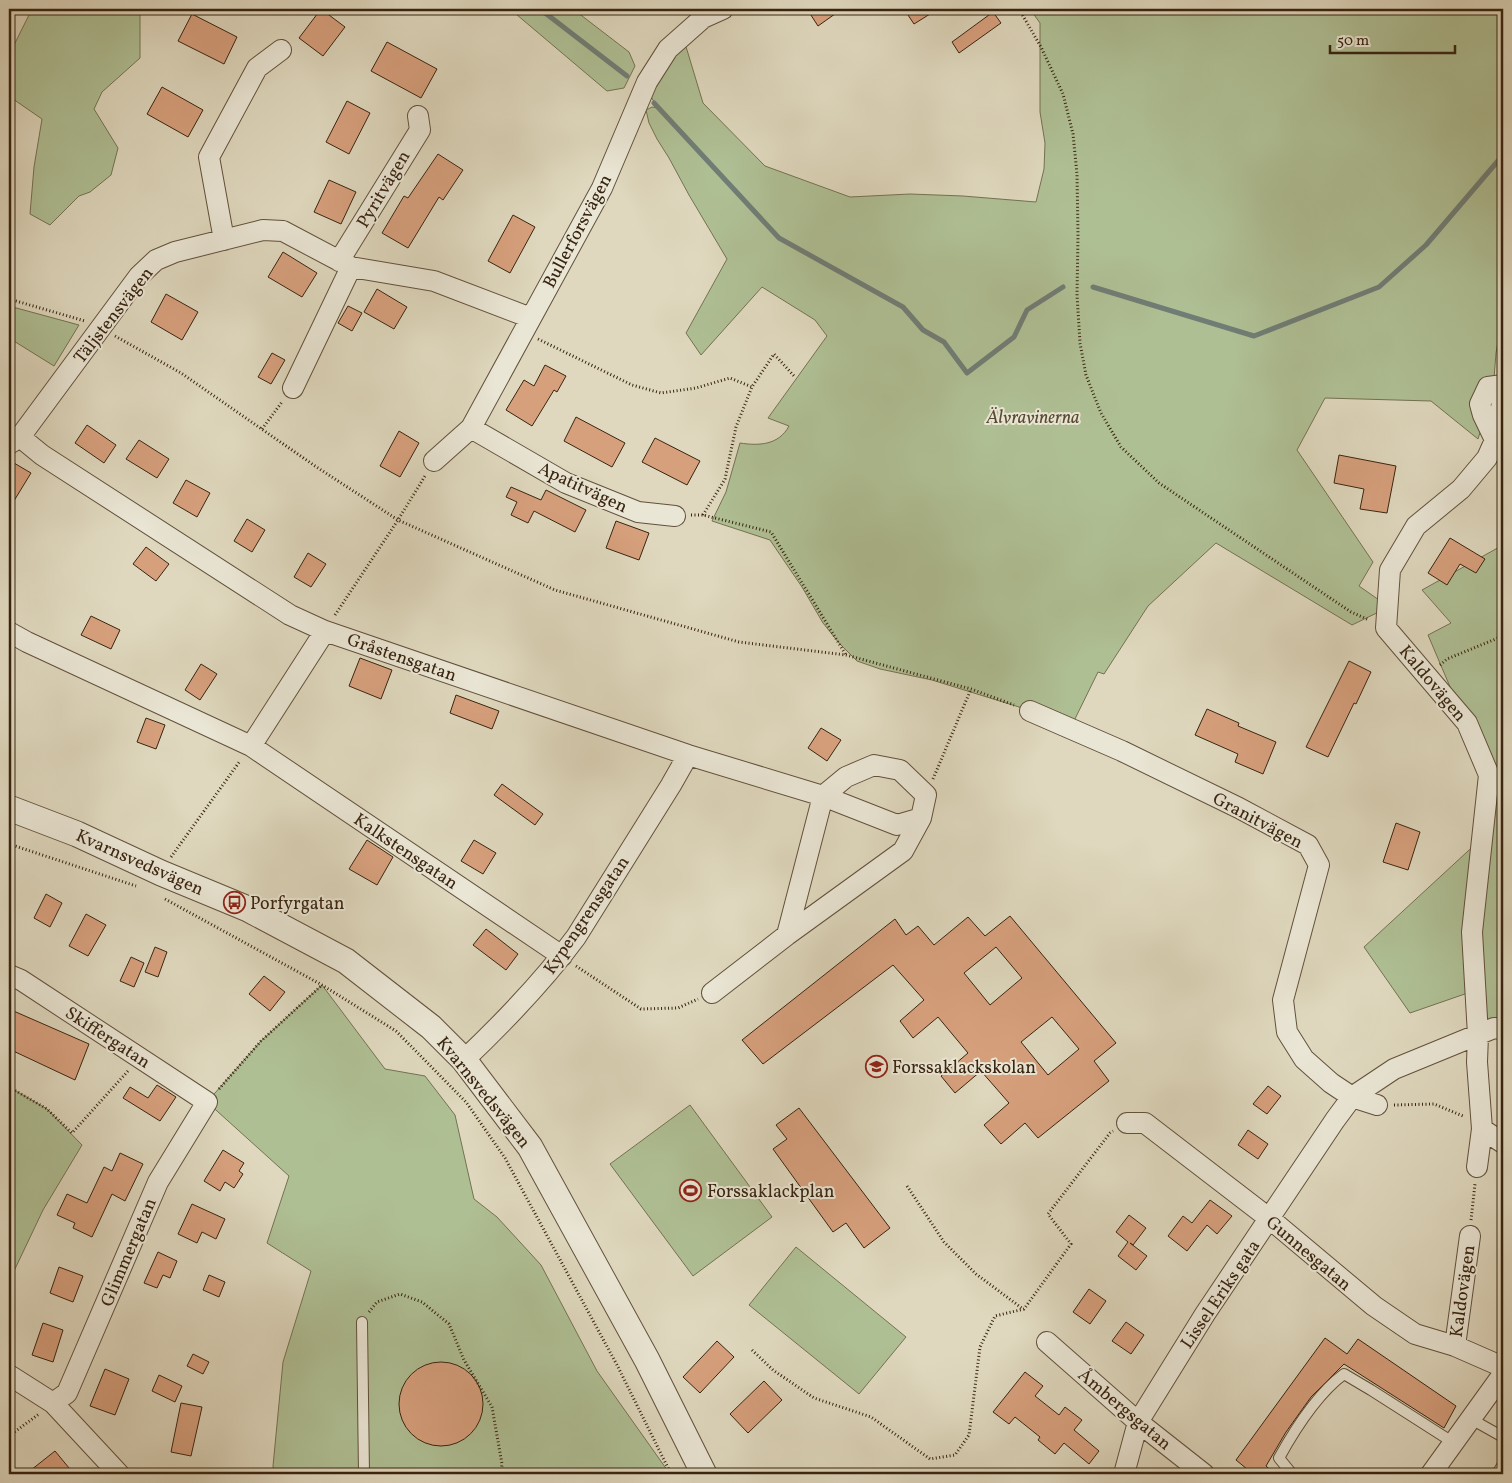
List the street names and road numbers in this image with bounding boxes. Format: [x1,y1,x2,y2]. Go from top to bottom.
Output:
street label: Pyritvägen [351,146,417,233]
street label: Bullerforsvägen [538,170,619,293]
street label: Täljstensvägen [68,262,160,370]
street label: Apatitvägen [534,457,631,520]
street label: Gråstensgatan [343,628,460,689]
street label: Kaldovägen [1392,640,1471,728]
street label: Granitvägen [1208,787,1307,856]
street label: Kalkstensgatan [348,808,463,897]
street label: Kvarnsvedsvägen [72,824,207,903]
street label: Kypengrensgatan [538,851,636,980]
street label: Skiffergatan [60,1001,155,1075]
street label: Kvarnsvedsvägen [430,1032,536,1154]
street label: Glimmergatan [95,1194,164,1311]
street label: Gunnesgatan [1260,1211,1356,1298]
street label: Lissel Eriks gata [1176,1235,1267,1354]
street label: Kaldovägen [1445,1243,1482,1339]
street label: Åmbergsgatan [1072,1364,1176,1457]

